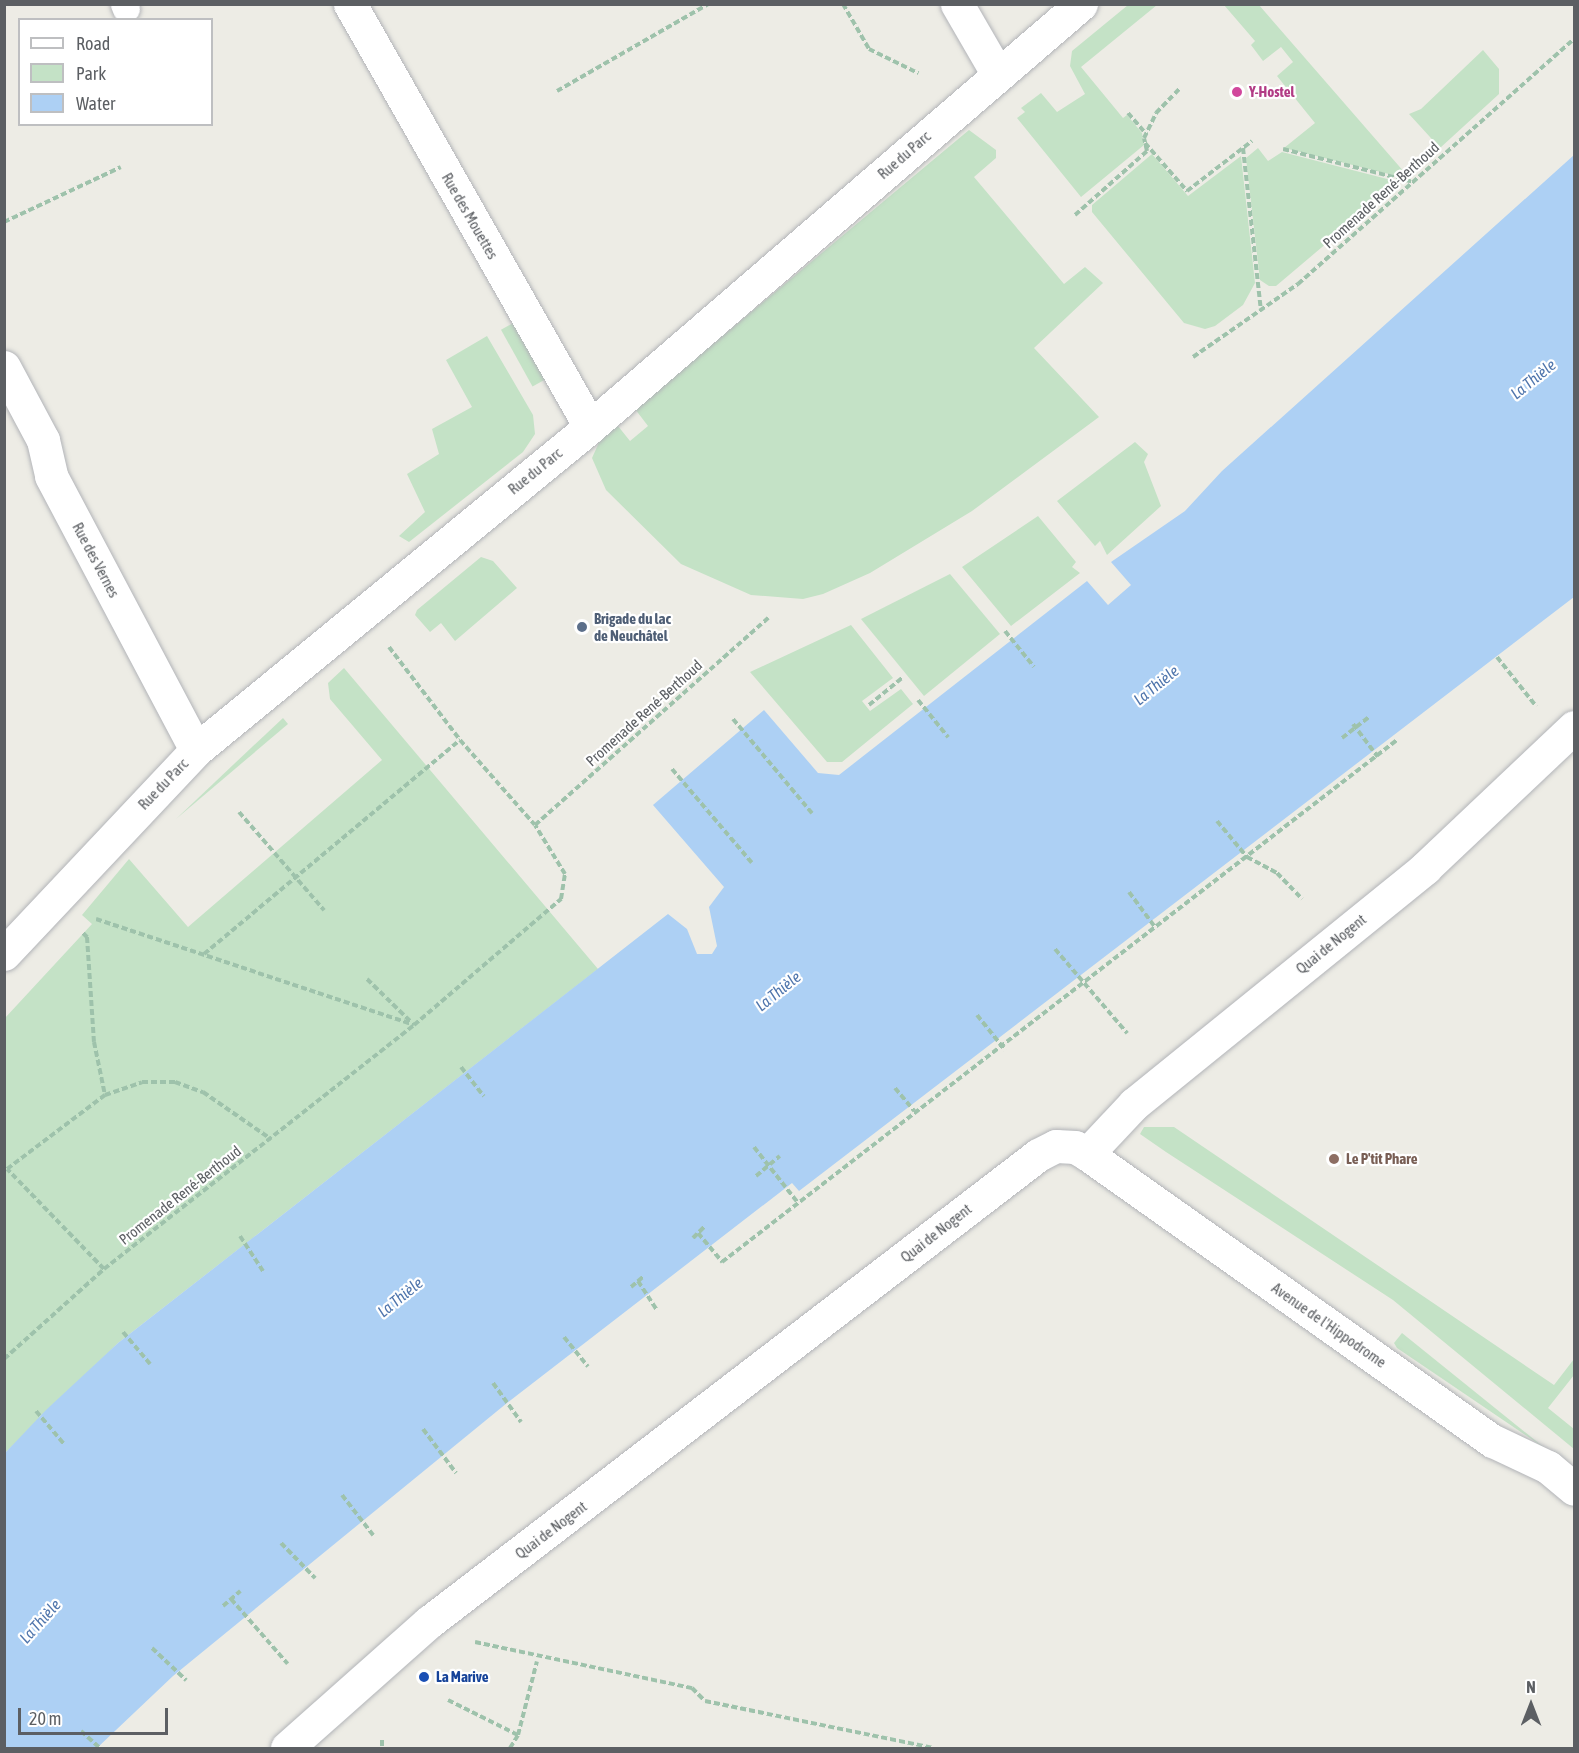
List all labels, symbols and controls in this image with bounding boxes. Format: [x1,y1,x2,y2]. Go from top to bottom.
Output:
legend [18,18,213,126]
text: Road [76,33,110,54]
text: Park [76,63,106,84]
place label: Y-Hostel [1249,83,1295,101]
marker: Y-Hostel [1230,85,1244,99]
text: Water [76,93,115,114]
street label: Rue du Parc [874,127,934,183]
street label: Promenade René-Berthoud [1319,138,1443,252]
street label: Rue des Mouettes [438,170,502,262]
water label: La Thièle [1507,355,1559,403]
street label: Rue du Parc [504,444,566,498]
street label: Rue des Vernes [69,519,123,601]
place label: Brigade du lac de Neuchâtel [594,609,671,644]
marker: Brigade du lac de Neuchâtel [575,620,589,634]
street label: Promenade René-Berthoud [582,656,706,770]
water label: La Thièle [1130,661,1182,709]
street label: Rue du Parc [134,755,192,813]
street label: Quai de Nogent [1292,910,1370,978]
water label: La Thièle [752,967,804,1015]
street label: Promenade René-Berthoud [115,1142,245,1248]
place label: Le P'tit Phare [1346,1150,1417,1168]
marker: Le P'tit Phare [1327,1152,1341,1166]
street label: Quai de Nogent [897,1200,975,1266]
water label: La Thièle [374,1273,426,1321]
street label: Avenue de l'Hippodrome [1268,1279,1390,1371]
street label: Quai de Nogent [512,1497,590,1563]
water label: La Thièle [15,1595,65,1647]
place label: La Marive [436,1668,489,1686]
marker: La Marive [417,1670,431,1684]
north arrow [1501,1675,1561,1735]
text: N [1526,1678,1536,1696]
scale bar [21,1696,171,1734]
text: 20 m [29,1708,61,1729]

